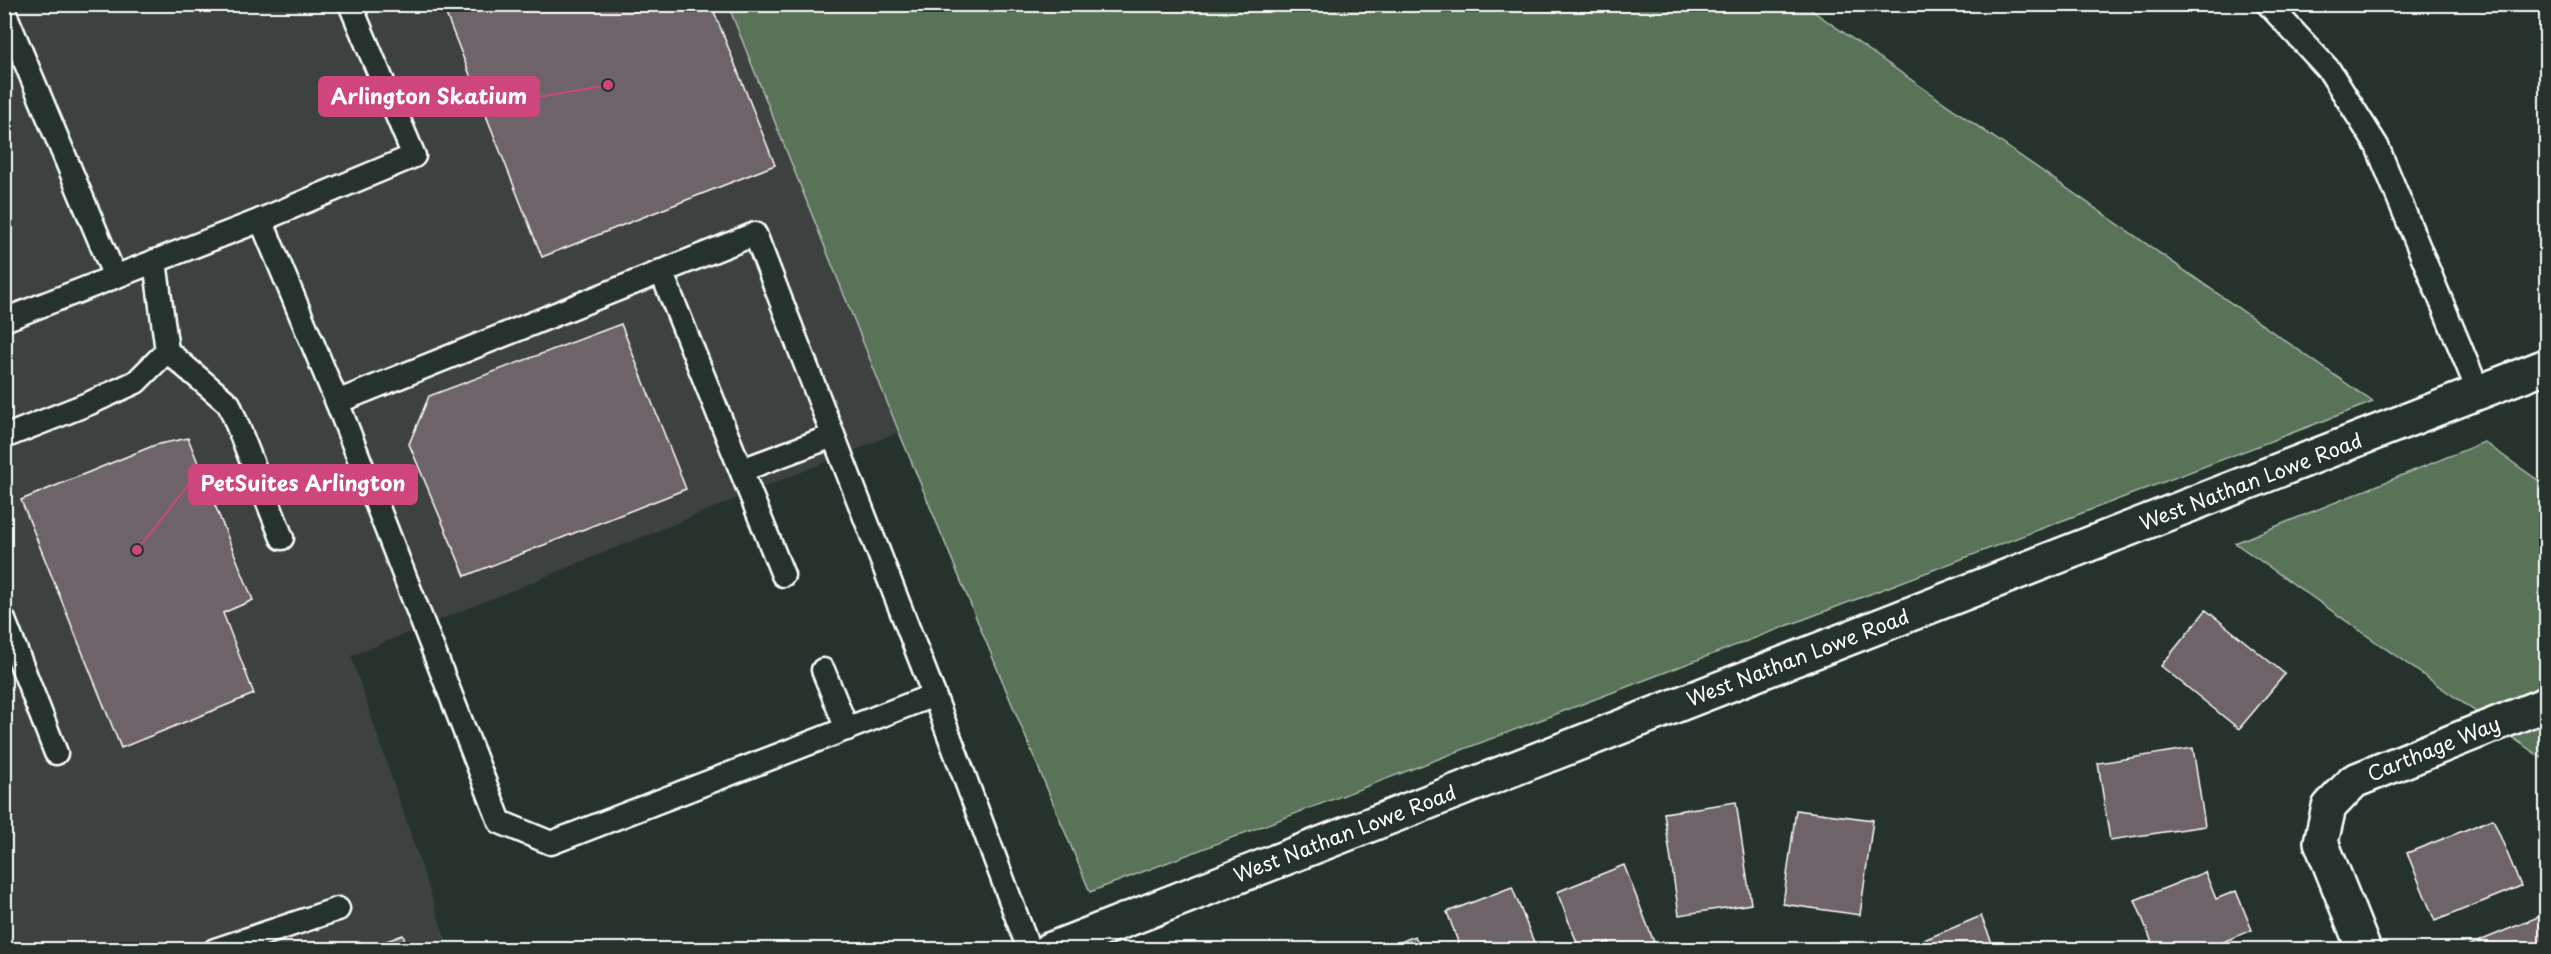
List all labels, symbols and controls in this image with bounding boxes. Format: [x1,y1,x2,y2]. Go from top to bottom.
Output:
callout: Arlington Skatium [319,77,539,116]
text: Arlington Skatium [331,79,527,111]
street label: West Nathan Lowe Road [2135,425,2366,537]
callout: PetSuites Arlington [189,465,417,504]
text: PetSuites Arlington [201,466,405,498]
street label: West Nathan Lowe Road [1682,601,1913,713]
street label: Carthage Way [2363,708,2505,788]
street label: West Nathan Lowe Road [1229,777,1460,889]

